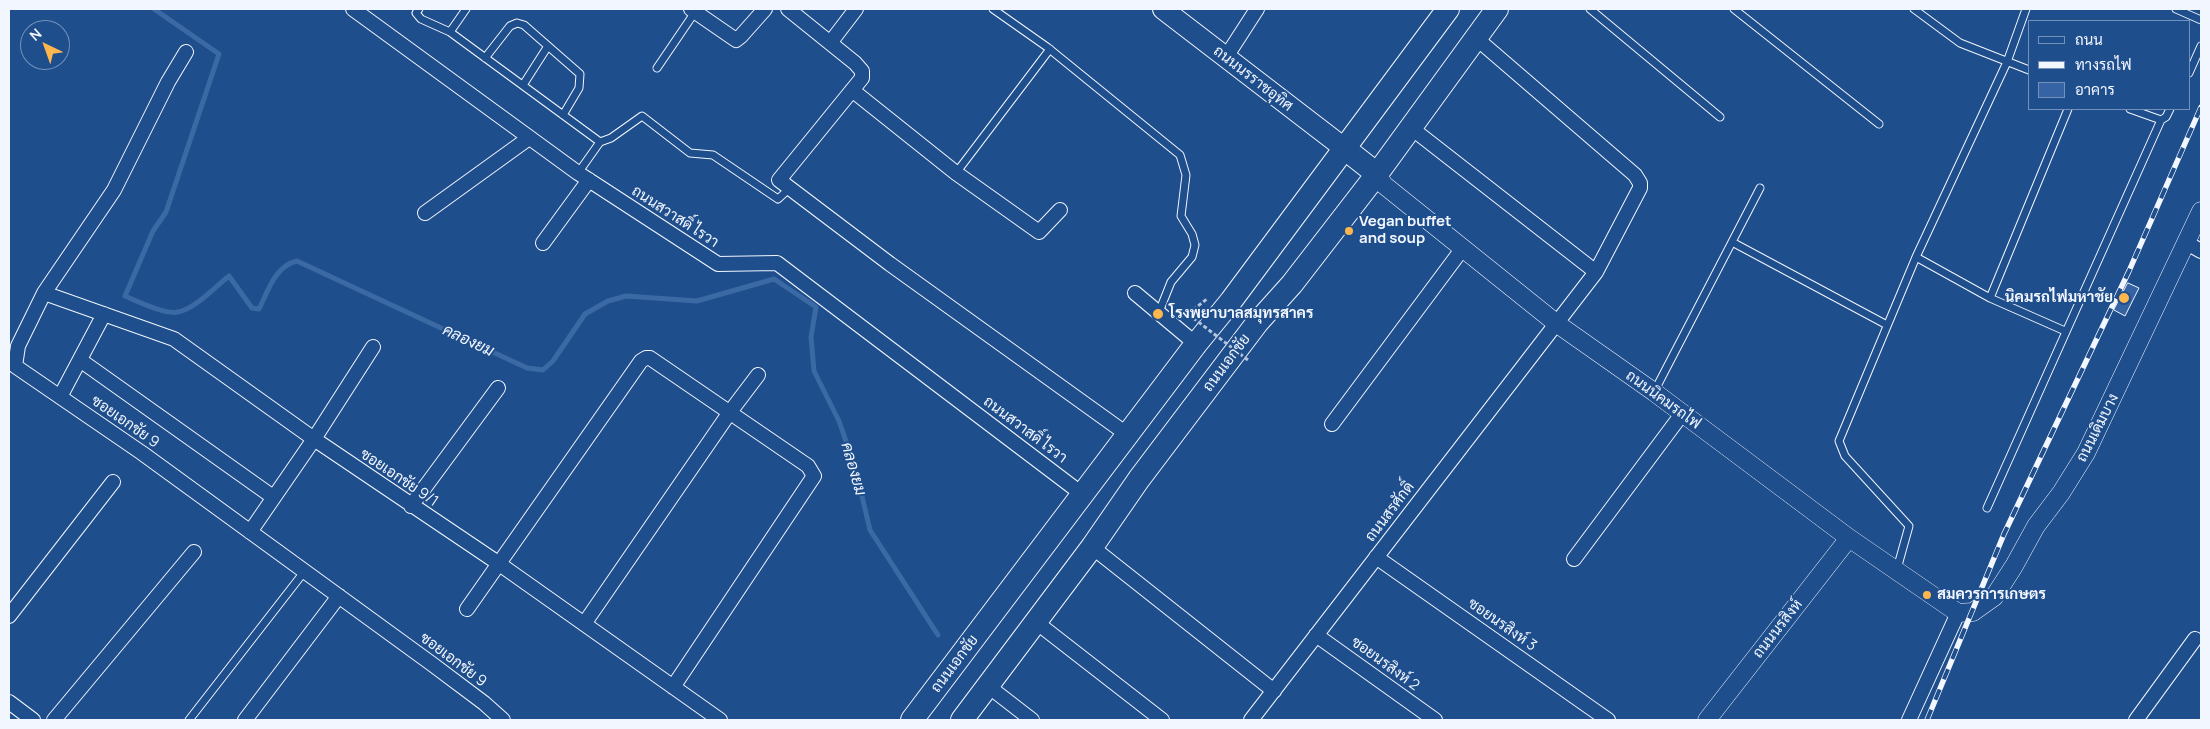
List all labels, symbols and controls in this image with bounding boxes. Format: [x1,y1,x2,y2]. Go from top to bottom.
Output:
north arrow [20,20,70,70]
legend [2028,20,2190,110]
text: N [25,24,45,45]
text: ถนน [2075,29,2103,50]
street label: ถนนนรราชอุทิศ [1210,42,1296,116]
text: ทางรถไฟ [2075,54,2132,75]
text: อาคาร [2075,79,2115,100]
street label: ถนนสวาสดิ์ ไรวา [628,182,722,252]
place label: Vegan buffet and soup [1359,213,1452,248]
marker: Vegan buffet and soup [1343,225,1355,237]
place label: นิคมรถไฟมหาชัย [2005,289,2113,307]
marker: นิคมรถไฟมหาชัย [2117,291,2131,305]
place label: โรงพยาบาลสมุทรสาคร [1169,305,1313,323]
marker: โรงพยาบาลสมุทรสาคร [1151,307,1165,321]
water label: คลองยม [439,321,497,361]
street label: ถนนเอกชัย [1199,331,1255,395]
street label: ถนนนิคมรถไฟ [1622,367,1704,433]
street label: ถนนเดิมบาง [2073,391,2123,465]
street label: ซอยเอกชัย 9 [88,392,162,452]
street label: ถนนสวาสดิ์ ไรวา [980,393,1070,467]
water label: คลองยม [836,440,870,498]
street label: ซอยเอกชัย 9/1 [357,445,441,511]
street label: ถนนสรศักดิ์ [1362,478,1418,546]
place label: สมควรการเกษตร [1937,586,2046,604]
marker: สมควรการเกษตร [1921,589,1933,601]
street label: ซอยนรสิงห์ 3 [1464,595,1540,655]
street label: ถนนนรสิงห์ [1749,596,1807,662]
street label: ซอยเอกชัย 9 [416,629,490,691]
street label: ถนนเอกชัย [927,632,983,696]
street label: ซอยนรสิงห์ 2 [1347,633,1423,695]

